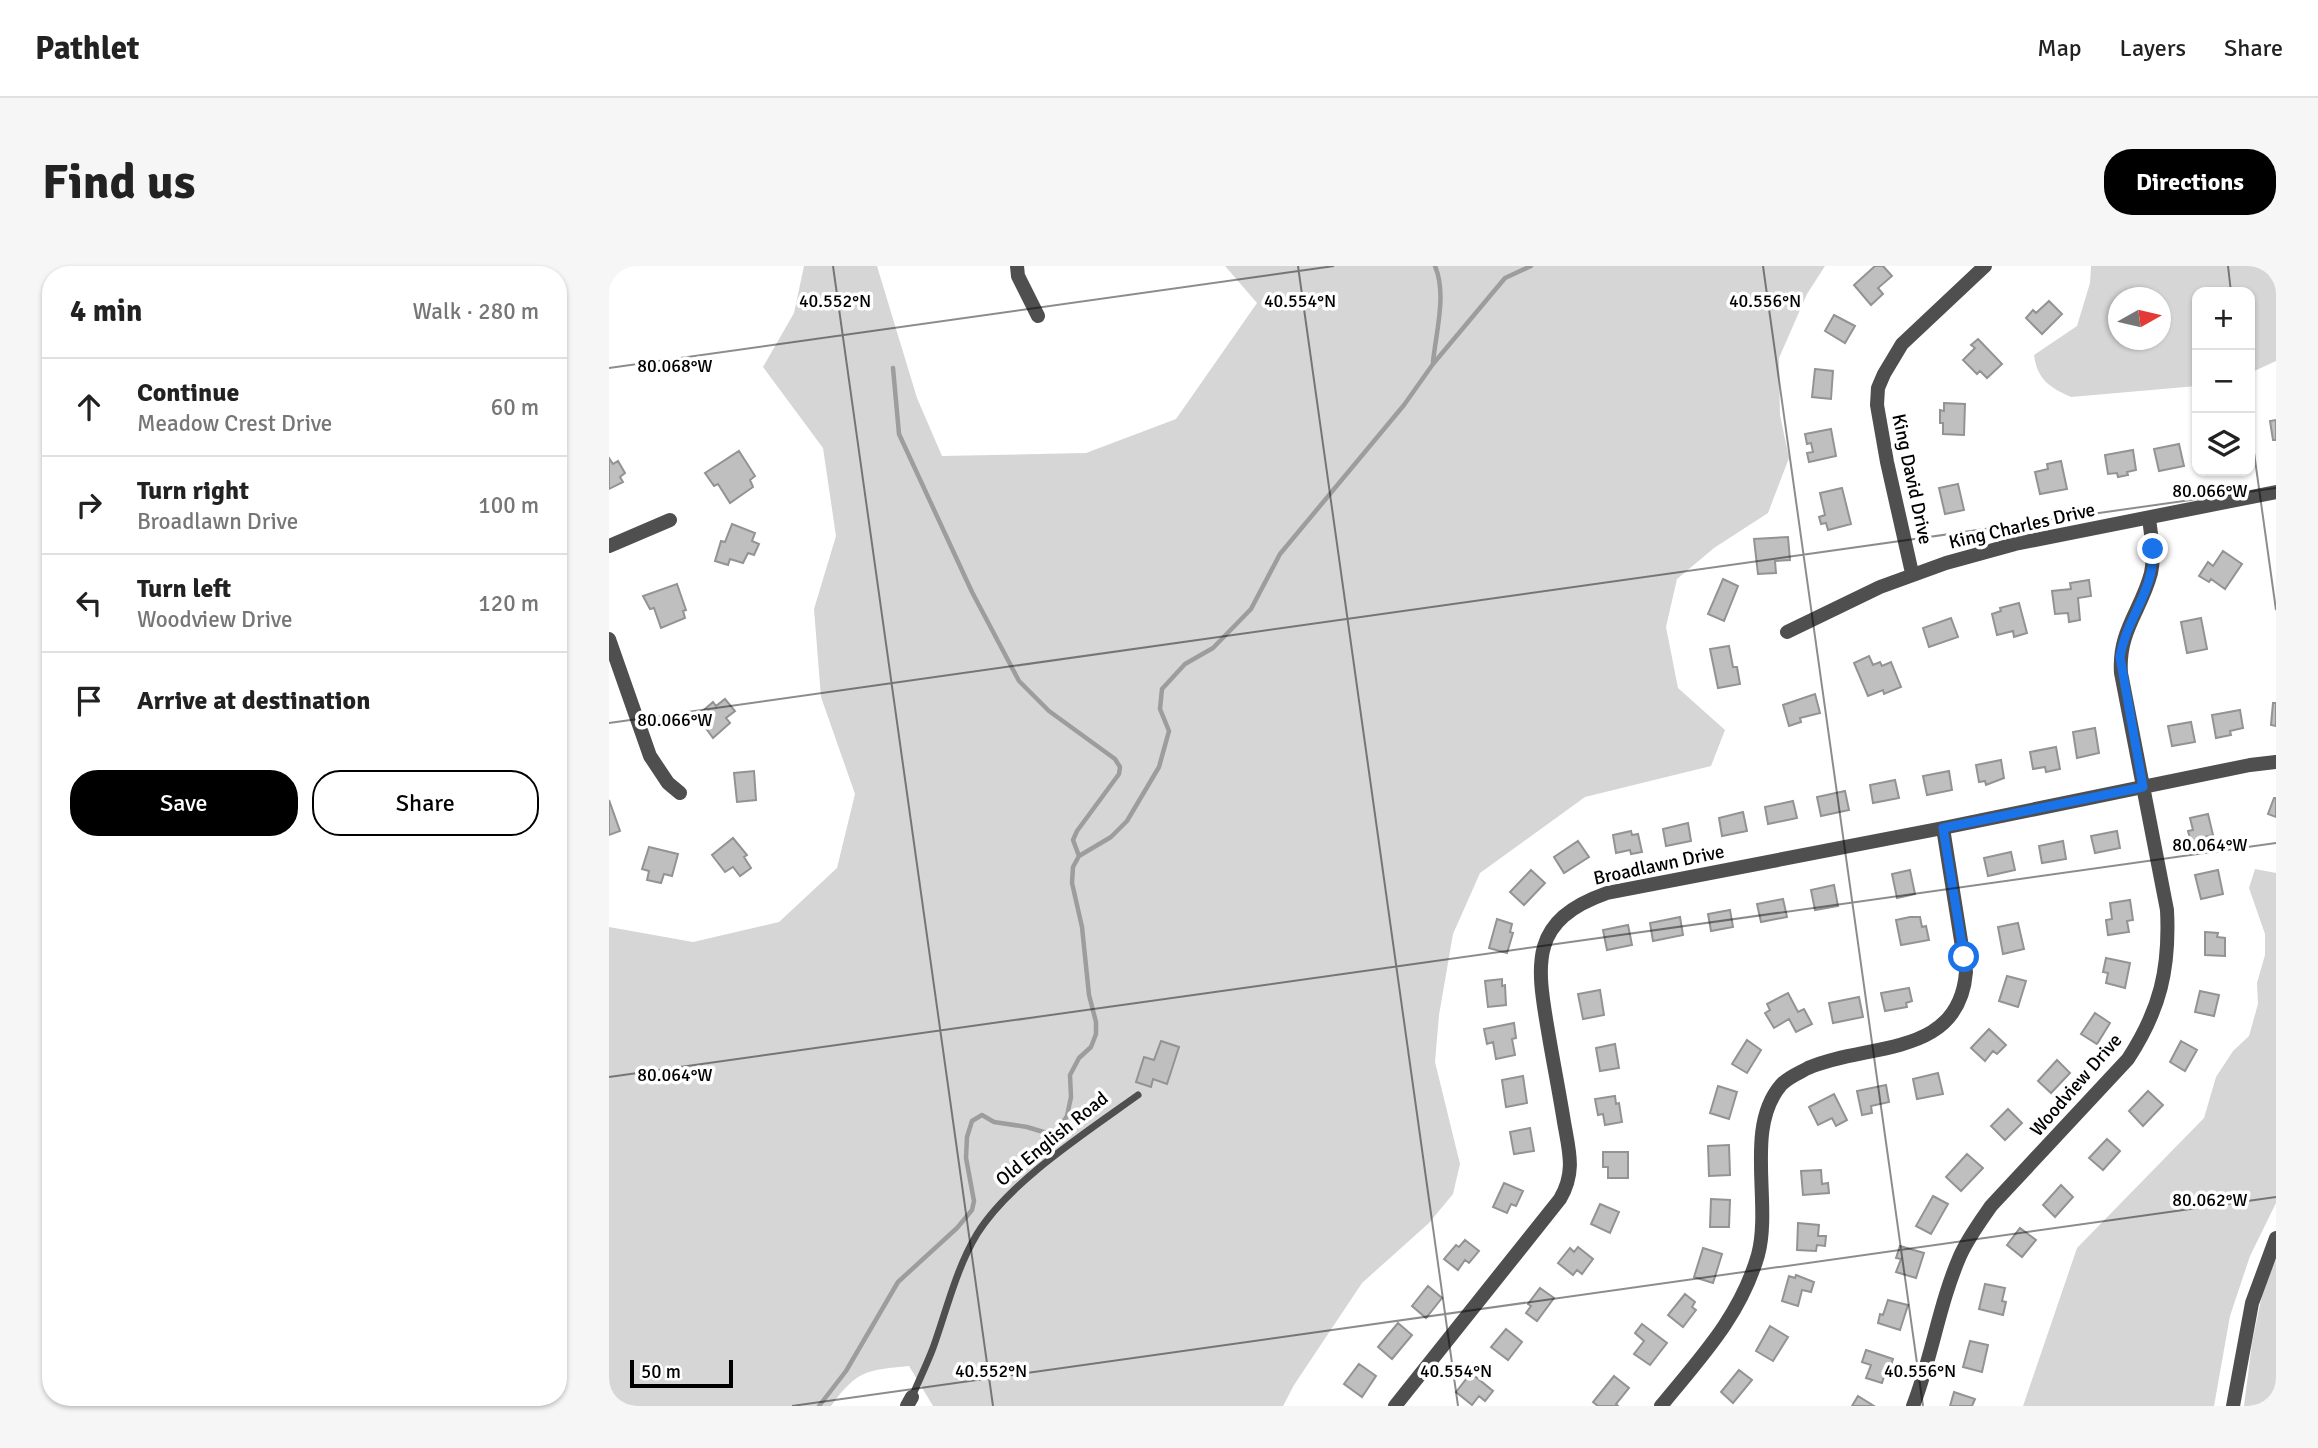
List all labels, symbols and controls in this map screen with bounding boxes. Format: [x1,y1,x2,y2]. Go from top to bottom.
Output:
text: Pathlet [35,28,139,69]
text: Map [2037,33,2082,63]
text: Layers [2120,33,2186,63]
text: Share [2224,33,2283,63]
button: Directions [2104,149,2276,215]
text: Find us [42,152,195,212]
north arrow [2108,287,2171,350]
map controls [2192,287,2255,476]
button: + [2192,287,2255,350]
text: 40.552°N [799,290,871,312]
text: 40.554°N [1264,290,1336,312]
text: 40.556°N [1729,290,1801,312]
text: 4 min [70,293,142,330]
text: Walk · 280 m [413,297,539,326]
button: − [2192,350,2255,413]
text: 80.068°W [637,355,713,377]
text: Continue [137,377,239,409]
icon: ahead [70,388,108,426]
text: 60 m [491,393,539,422]
text: Meadow Crest Drive [137,409,332,438]
street label: King David Drive [1886,412,1938,546]
button: layers [2192,413,2255,476]
text: Turn right [137,475,249,507]
text: 80.066°W [2172,480,2248,502]
icon: right [70,486,108,524]
text: 100 m [478,491,539,520]
street label: King Charles Drive [1947,498,2097,554]
text: Broadlawn Drive [137,507,298,536]
route end [2137,533,2168,564]
text: Turn left [137,573,231,605]
icon: left [70,584,108,622]
text: 120 m [478,589,539,618]
text: Woodview Drive [137,605,293,634]
icon: arrive [70,682,108,720]
text: Arrive at destination [137,685,370,717]
text: 80.066°W [637,709,713,731]
button: Save [70,770,298,836]
button: Share [312,770,539,836]
text: 80.064°W [2172,834,2248,856]
street label: Broadlawn Drive [1591,839,1727,891]
route start [1948,941,1979,972]
street label: Woodview Drive [2025,1029,2127,1141]
text: 80.064°W [637,1064,713,1086]
street label: Old English Road [991,1086,1113,1192]
text: 80.062°W [2172,1189,2248,1211]
scale bar [630,1357,733,1389]
text: 50 m [641,1360,681,1384]
text: 40.552°N [955,1360,1027,1382]
text: 40.554°N [1420,1360,1492,1382]
text: 40.556°N [1884,1360,1956,1382]

